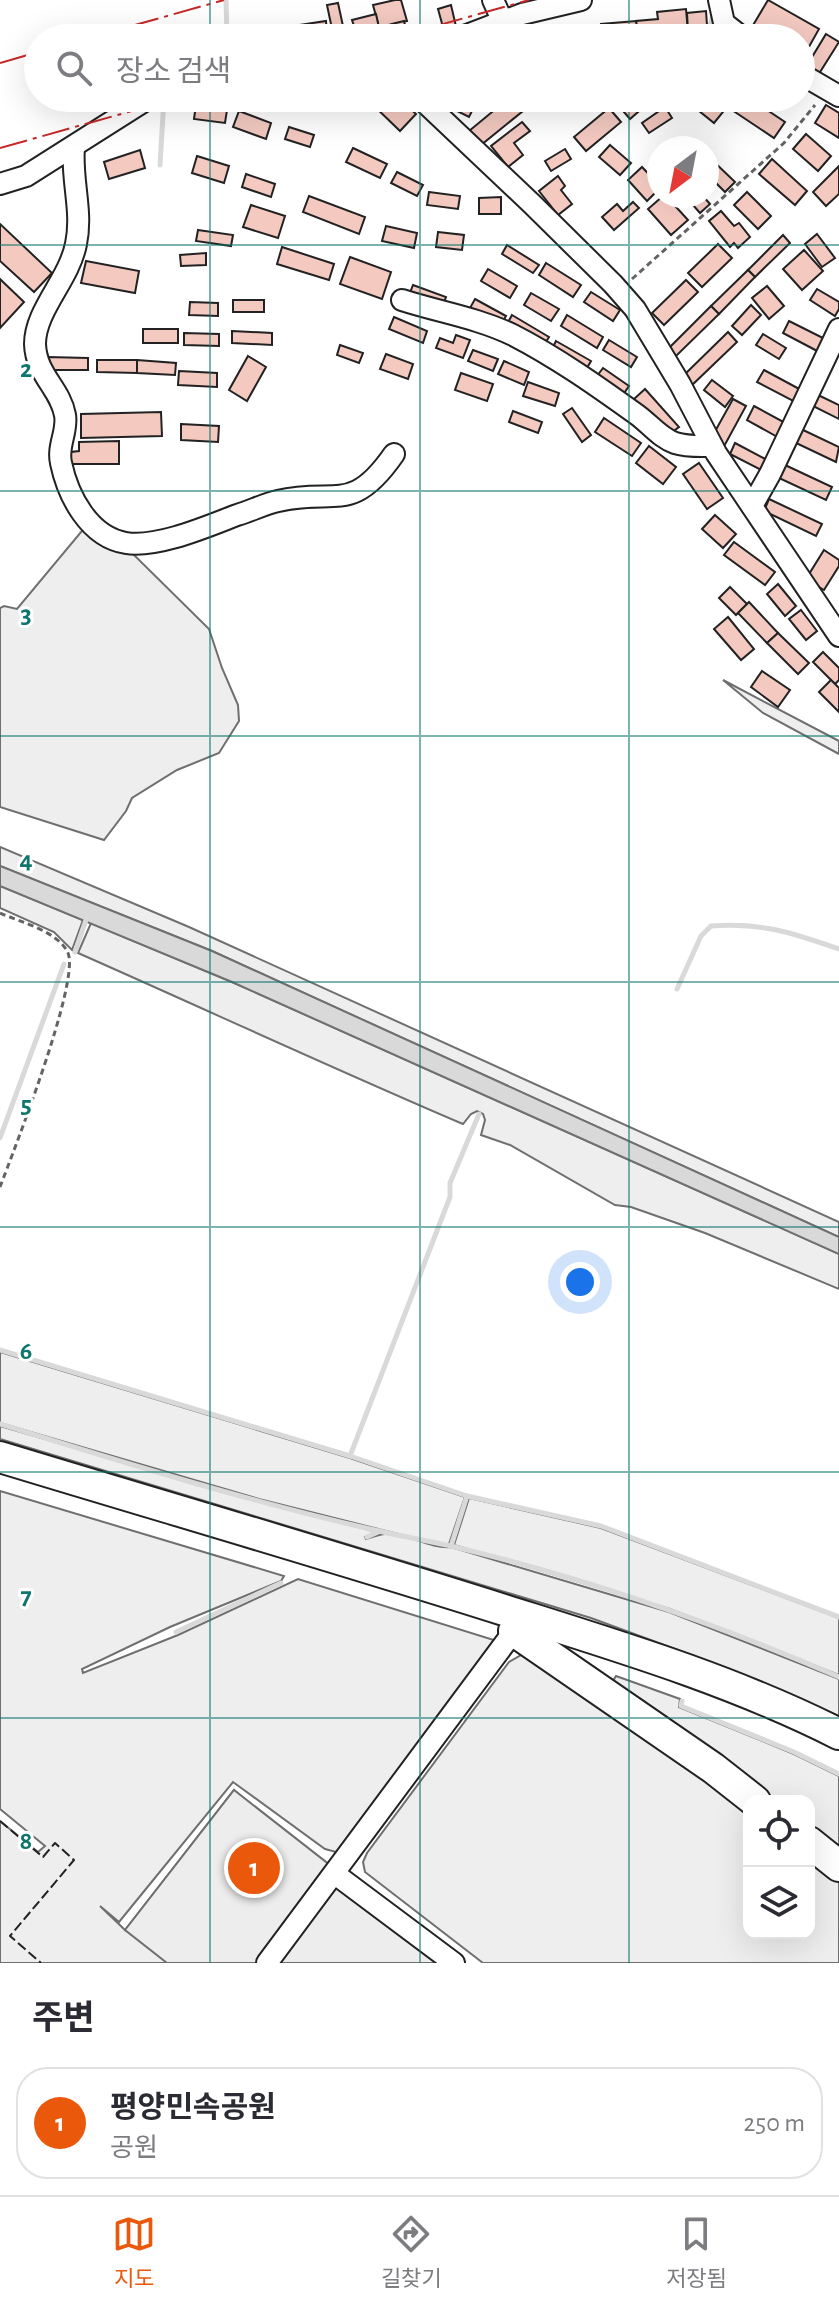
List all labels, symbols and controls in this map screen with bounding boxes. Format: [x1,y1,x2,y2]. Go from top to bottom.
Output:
search box [24,24,815,112]
icon: search [52,46,96,90]
text: 장소 검색 [116,57,231,87]
north arrow [647,136,719,208]
text: 2 [20,356,32,382]
text: 3 [20,602,32,628]
text: 4 [19,847,33,873]
text: 5 [20,1092,32,1118]
your location [560,1262,600,1302]
text: 6 [20,1338,32,1364]
text: 7 [20,1583,32,1609]
map controls [743,1795,815,1939]
button: locate [743,1795,815,1867]
text: 8 [20,1828,32,1854]
pin: 1 [228,1838,280,1898]
button: layers [743,1867,815,1939]
text: 주변 [32,2002,95,2036]
text: 평양민속공원 [110,2093,276,2123]
text: 1 [55,2110,65,2136]
text: 250 m [743,2110,805,2136]
text: 공원 [110,2135,158,2161]
tab: 지도 [112,2212,156,2292]
tab: 길찾기 [381,2212,441,2292]
tab: 저장됨 [666,2212,727,2292]

